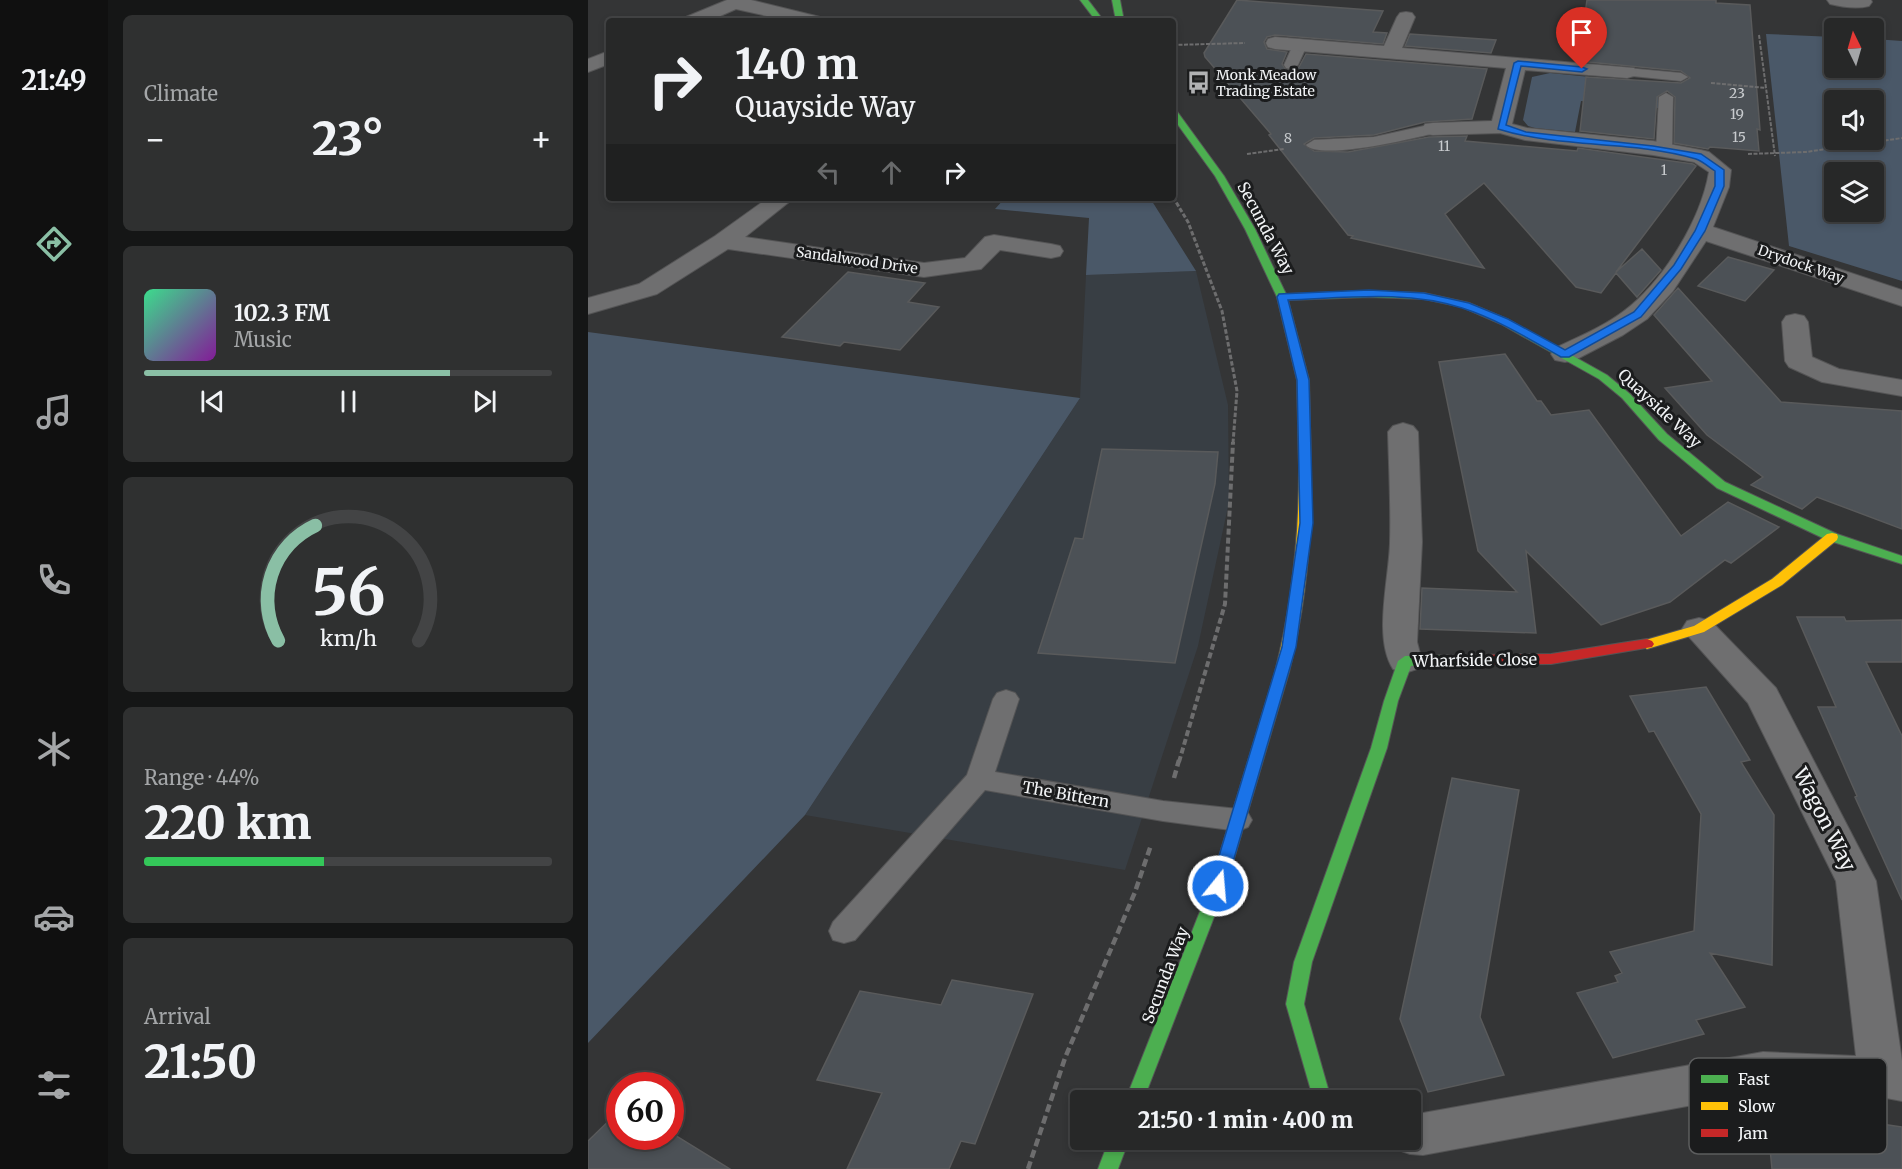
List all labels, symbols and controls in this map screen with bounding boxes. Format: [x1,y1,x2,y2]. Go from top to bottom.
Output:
pin [1556,7,1607,69]
icon: arrive [1565,16,1598,49]
north arrow [1824,18,1884,78]
map controls [1824,18,1884,222]
text: 140 m [735,38,858,90]
icon: right [636,42,714,120]
text: 21:49 [21,63,87,97]
place label: Monk Meadow Trading Estate [1216,66,1317,100]
bus stop icon: Monk Meadow Trading Estate [1185,70,1211,96]
text: Climate [144,81,218,106]
house number: 23 [1729,84,1745,102]
text: Quayside Way [735,90,916,124]
button: sound [1824,90,1884,150]
house number: 19 [1730,105,1744,123]
text: 23° [312,111,384,167]
text: − [144,119,166,160]
text: + [530,119,552,160]
house number: 15 [1732,128,1746,146]
house number: 8 [1284,129,1292,147]
house number: 11 [1438,137,1450,155]
icon: left [812,156,845,189]
icon: ahead [875,156,908,189]
icon: right [938,156,971,189]
house number: 1 [1661,161,1667,179]
button: layers [1824,162,1884,222]
street label: Secunda Way [1233,178,1299,278]
icon: directions [33,223,75,265]
street label: Drydock Way [1756,241,1847,287]
street label: Sandalwood Drive [795,243,919,277]
text: 102.3 FM [234,299,330,327]
text: Music [234,327,292,352]
street label: Quayside Way [1614,364,1706,452]
icon: previous [196,385,229,418]
icon: pause [332,385,365,418]
icon: next [468,385,501,418]
icon: music [33,391,75,433]
text: 56 [311,555,385,633]
icon: phone [33,559,75,601]
text: km/h [320,626,376,653]
street label: Wharfside Close [1412,649,1537,671]
icon: climate [33,728,75,770]
street label: Wagon Way [1788,762,1862,875]
text: Range · 44% [144,765,259,790]
street label: The Bittern [1021,777,1111,812]
text: 220 km [144,795,311,851]
position arrow [1186,854,1250,918]
icon: car [33,896,75,938]
street label: Secunda Way [1137,923,1193,1026]
text: Arrival [144,1004,211,1029]
text: 21:50 [144,1034,257,1090]
legend [1689,1058,1887,1154]
icon: filters [33,1064,75,1106]
text: Fast [1738,1069,1771,1089]
speed limit sign: 60 [606,1072,684,1150]
text: Slow [1738,1096,1776,1116]
text: 21:50 · 1 min · 400 m [1138,1106,1353,1134]
text: Jam [1737,1123,1768,1143]

